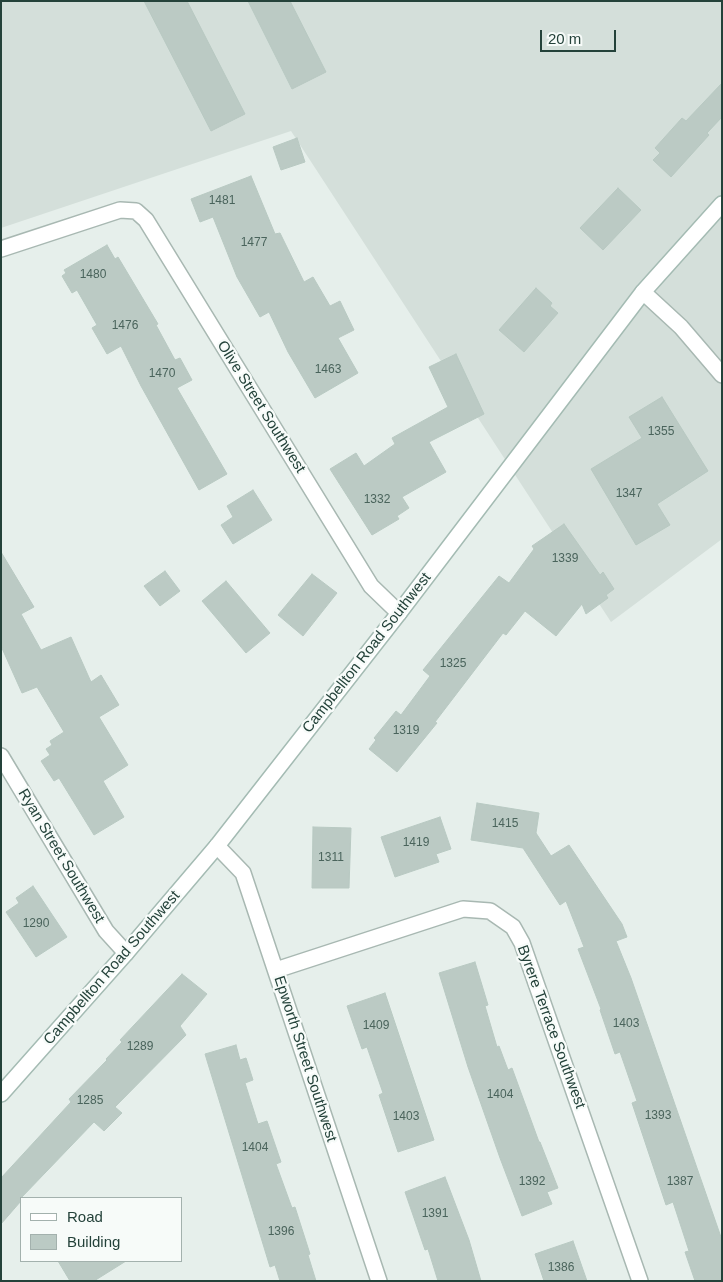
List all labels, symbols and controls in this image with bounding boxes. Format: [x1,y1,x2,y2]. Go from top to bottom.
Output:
scale bar [543,20,619,52]
text: 20 m [548,30,581,47]
house number: 1481 [209,194,235,208]
house number: 1477 [241,236,267,250]
house number: 1480 [80,268,106,282]
house number: 1476 [112,319,138,333]
street label: Olive Street Southwest [213,338,309,476]
house number: 1463 [315,363,341,377]
house number: 1470 [149,367,175,381]
house number: 1355 [648,425,674,439]
house number: 1347 [616,487,642,501]
house number: 1332 [364,493,390,507]
house number: 1339 [552,552,578,566]
street label: Campbellton Road Southwest [299,569,435,737]
house number: 1325 [440,657,466,671]
house number: 1319 [393,724,419,738]
street label: Ryan Street Southwest [14,786,108,926]
house number: 1415 [492,817,518,831]
house number: 1419 [403,836,429,850]
house number: 1311 [318,851,344,865]
street label: Campbellton Road Southwest [40,887,184,1049]
house number: 1290 [23,917,49,931]
street label: Byrere Terrace Southwest [513,943,589,1111]
street label: Epworth Street Southwest [270,974,340,1144]
house number: 1403 [613,1017,639,1031]
house number: 1409 [363,1019,389,1033]
house number: 1289 [127,1040,153,1054]
house number: 1404 [487,1088,513,1102]
house number: 1285 [77,1094,103,1108]
house number: 1393 [645,1109,671,1123]
house number: 1403 [393,1110,419,1124]
house number: 1404 [242,1141,268,1155]
house number: 1392 [519,1175,545,1189]
house number: 1387 [667,1175,693,1189]
legend [20,1197,182,1262]
house number: 1391 [422,1207,448,1221]
text: Road [67,1208,103,1225]
house number: 1396 [268,1225,294,1239]
text: Building [67,1233,120,1250]
house number: 1386 [548,1261,574,1275]

